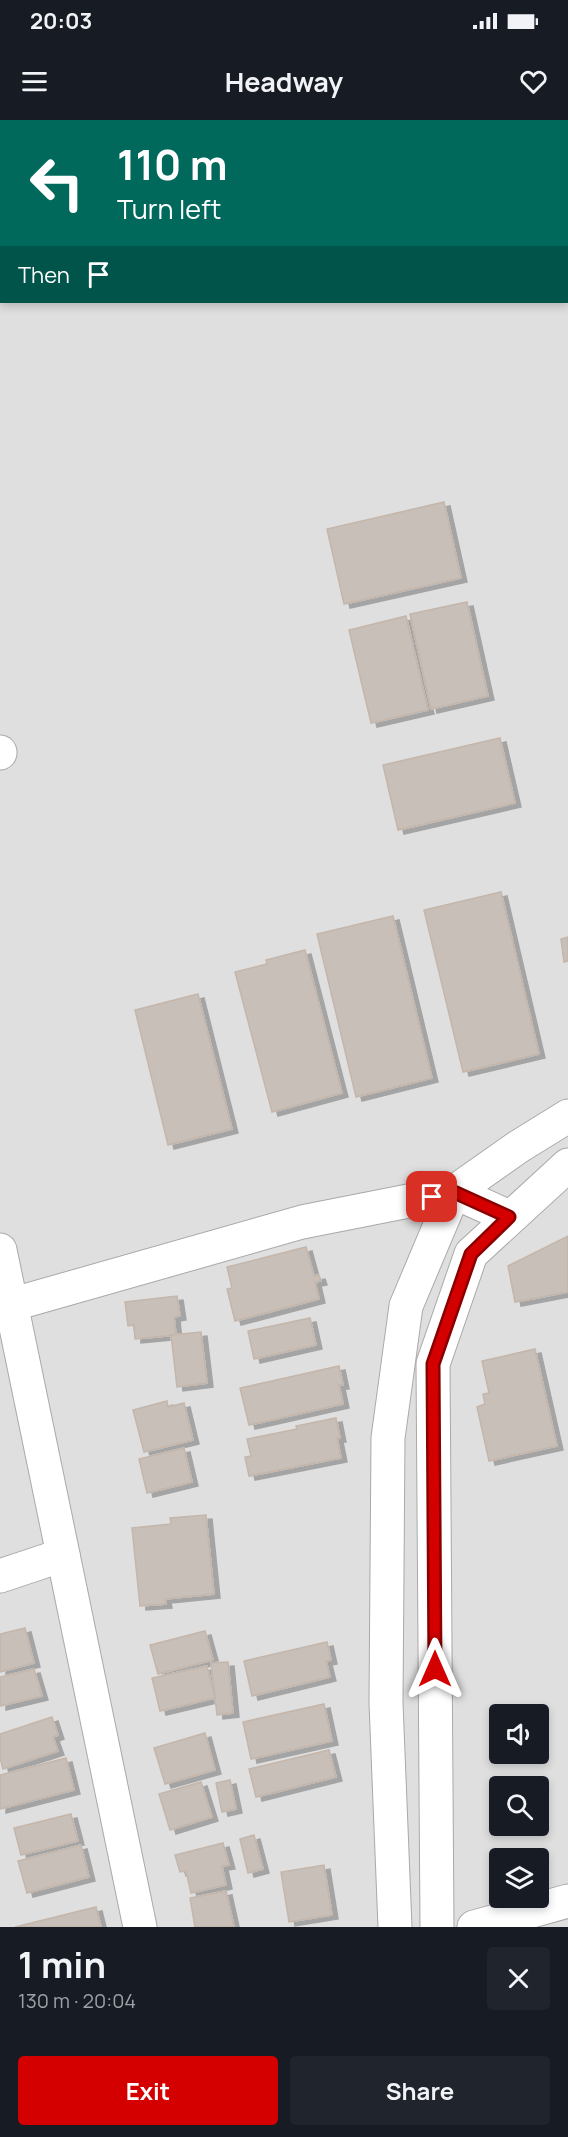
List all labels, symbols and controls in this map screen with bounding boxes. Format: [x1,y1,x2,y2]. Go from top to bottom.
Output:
text: 20:03 [30,6,92,36]
text: Headway [225,63,343,100]
icon: menu [18,65,51,98]
icon: heart [517,65,550,98]
text: 110 m [117,135,228,193]
icon: left [18,144,96,222]
text: Turn left [117,190,221,227]
icon: arrive [82,258,115,291]
text: Then [18,260,70,290]
pin [406,1171,457,1222]
icon: arrive [415,1180,448,1213]
position arrow [403,1637,467,1701]
map controls [489,1704,549,1908]
button: sound [489,1704,549,1764]
button: search [489,1776,549,1836]
button: layers [489,1848,549,1908]
text: 1 min [18,1940,106,1989]
button: close [487,1947,550,2010]
text: 130 m · 20:04 [18,1987,136,2014]
button: Exit [18,2056,278,2125]
button: Share [290,2056,550,2125]

